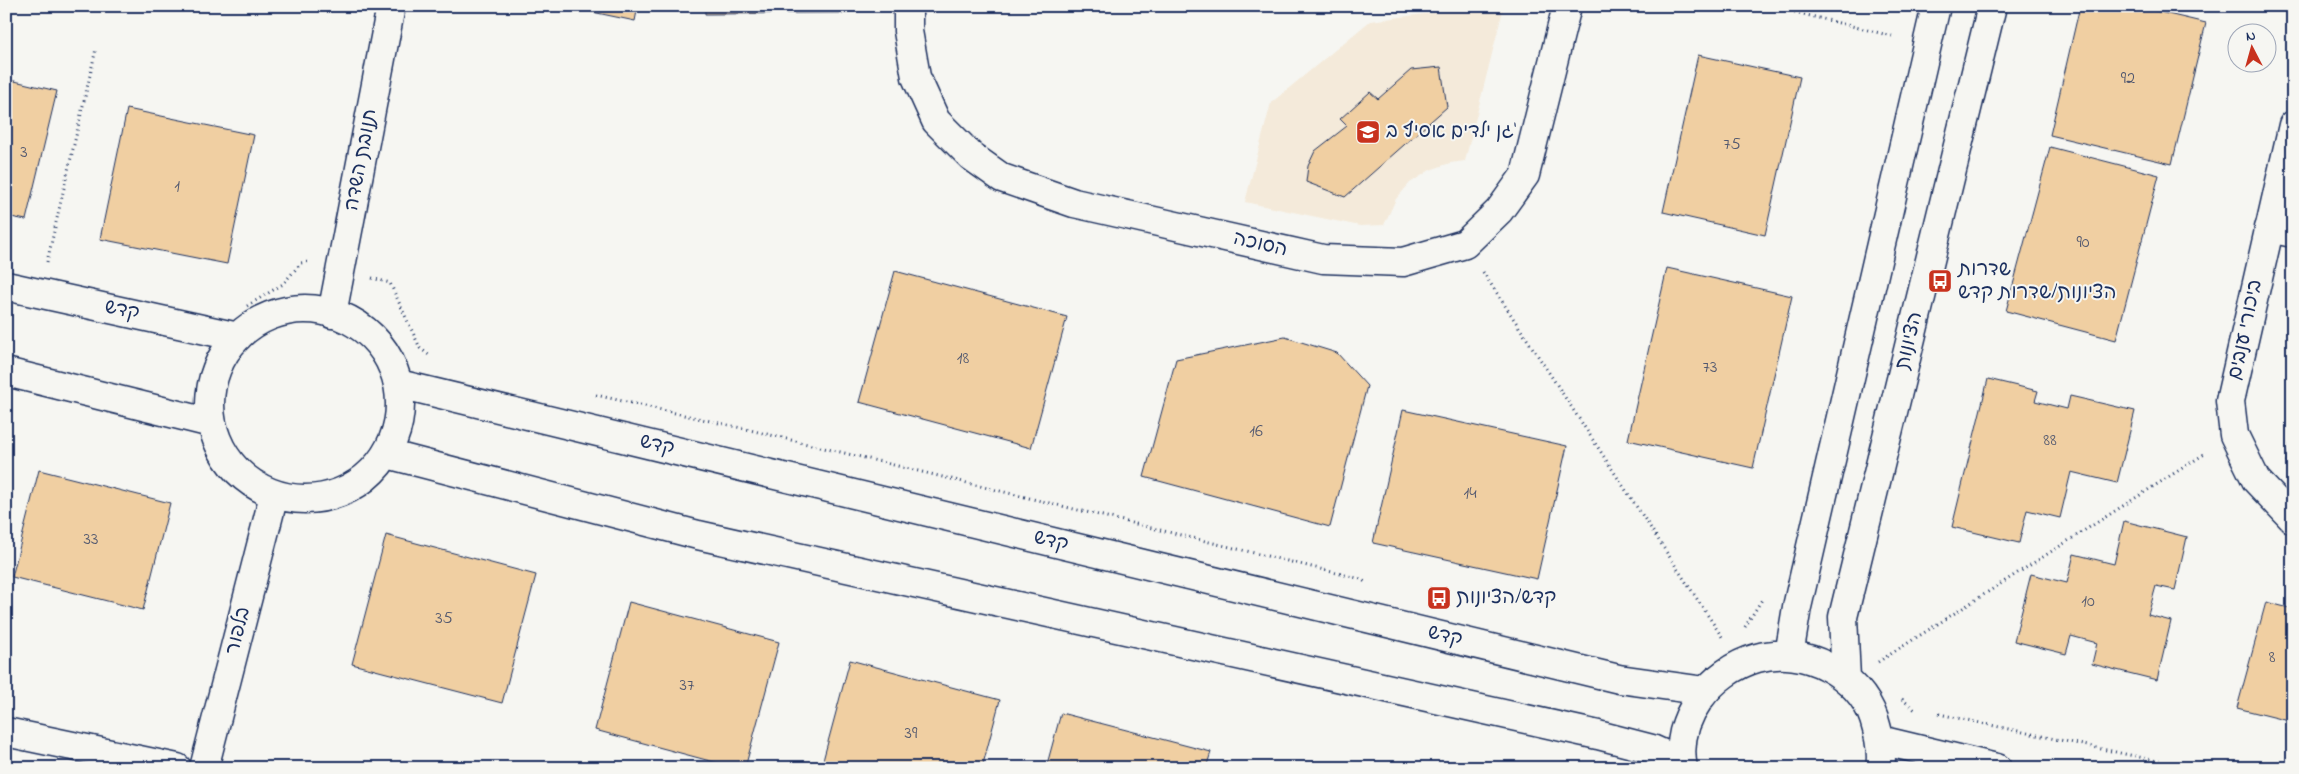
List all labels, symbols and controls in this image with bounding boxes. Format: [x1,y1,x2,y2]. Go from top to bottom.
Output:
north arrow [2226,22,2276,72]
text: N [2245,26,2257,47]
house number: 92 [2121,66,2135,92]
street label: תנובת השדה [338,106,386,214]
place label: גן ילדים אסיף ב' [1386,118,1516,147]
school or university icon: גן ילדים אסיף ב' [1355,119,1381,145]
house number: 75 [1723,132,1741,158]
house number: 3 [20,140,28,166]
house number: 1 [174,174,180,200]
street label: הסוכה [1230,225,1290,265]
house number: 90 [2076,230,2090,256]
place label: שדרות הציונות/שדרות קדש [1957,256,2117,308]
bus stop icon: שדרות הציונות/שדרות קדש [1927,268,1953,294]
street label: ביכורי ענבים [2221,277,2271,383]
street label: קדש [102,293,142,329]
street label: הציונות [1889,309,1931,373]
house number: 18 [957,346,969,372]
house number: 73 [1703,355,1717,381]
house number: 16 [1249,419,1263,445]
street label: קדש [636,428,678,464]
house number: 88 [2043,428,2057,454]
house number: 14 [1463,481,1477,507]
street label: קדש [1030,524,1072,560]
house number: 33 [84,527,98,553]
place label: קדש/הציונות [1456,584,1557,613]
bus stop icon: קדש/הציונות [1426,585,1452,611]
house number: 10 [2081,589,2095,615]
street label: בלפור [219,604,259,658]
house number: 35 [435,606,453,632]
street label: קדש [1424,619,1466,655]
house number: 8 [2269,645,2276,671]
house number: 37 [680,673,695,699]
house number: 39 [905,721,918,747]

